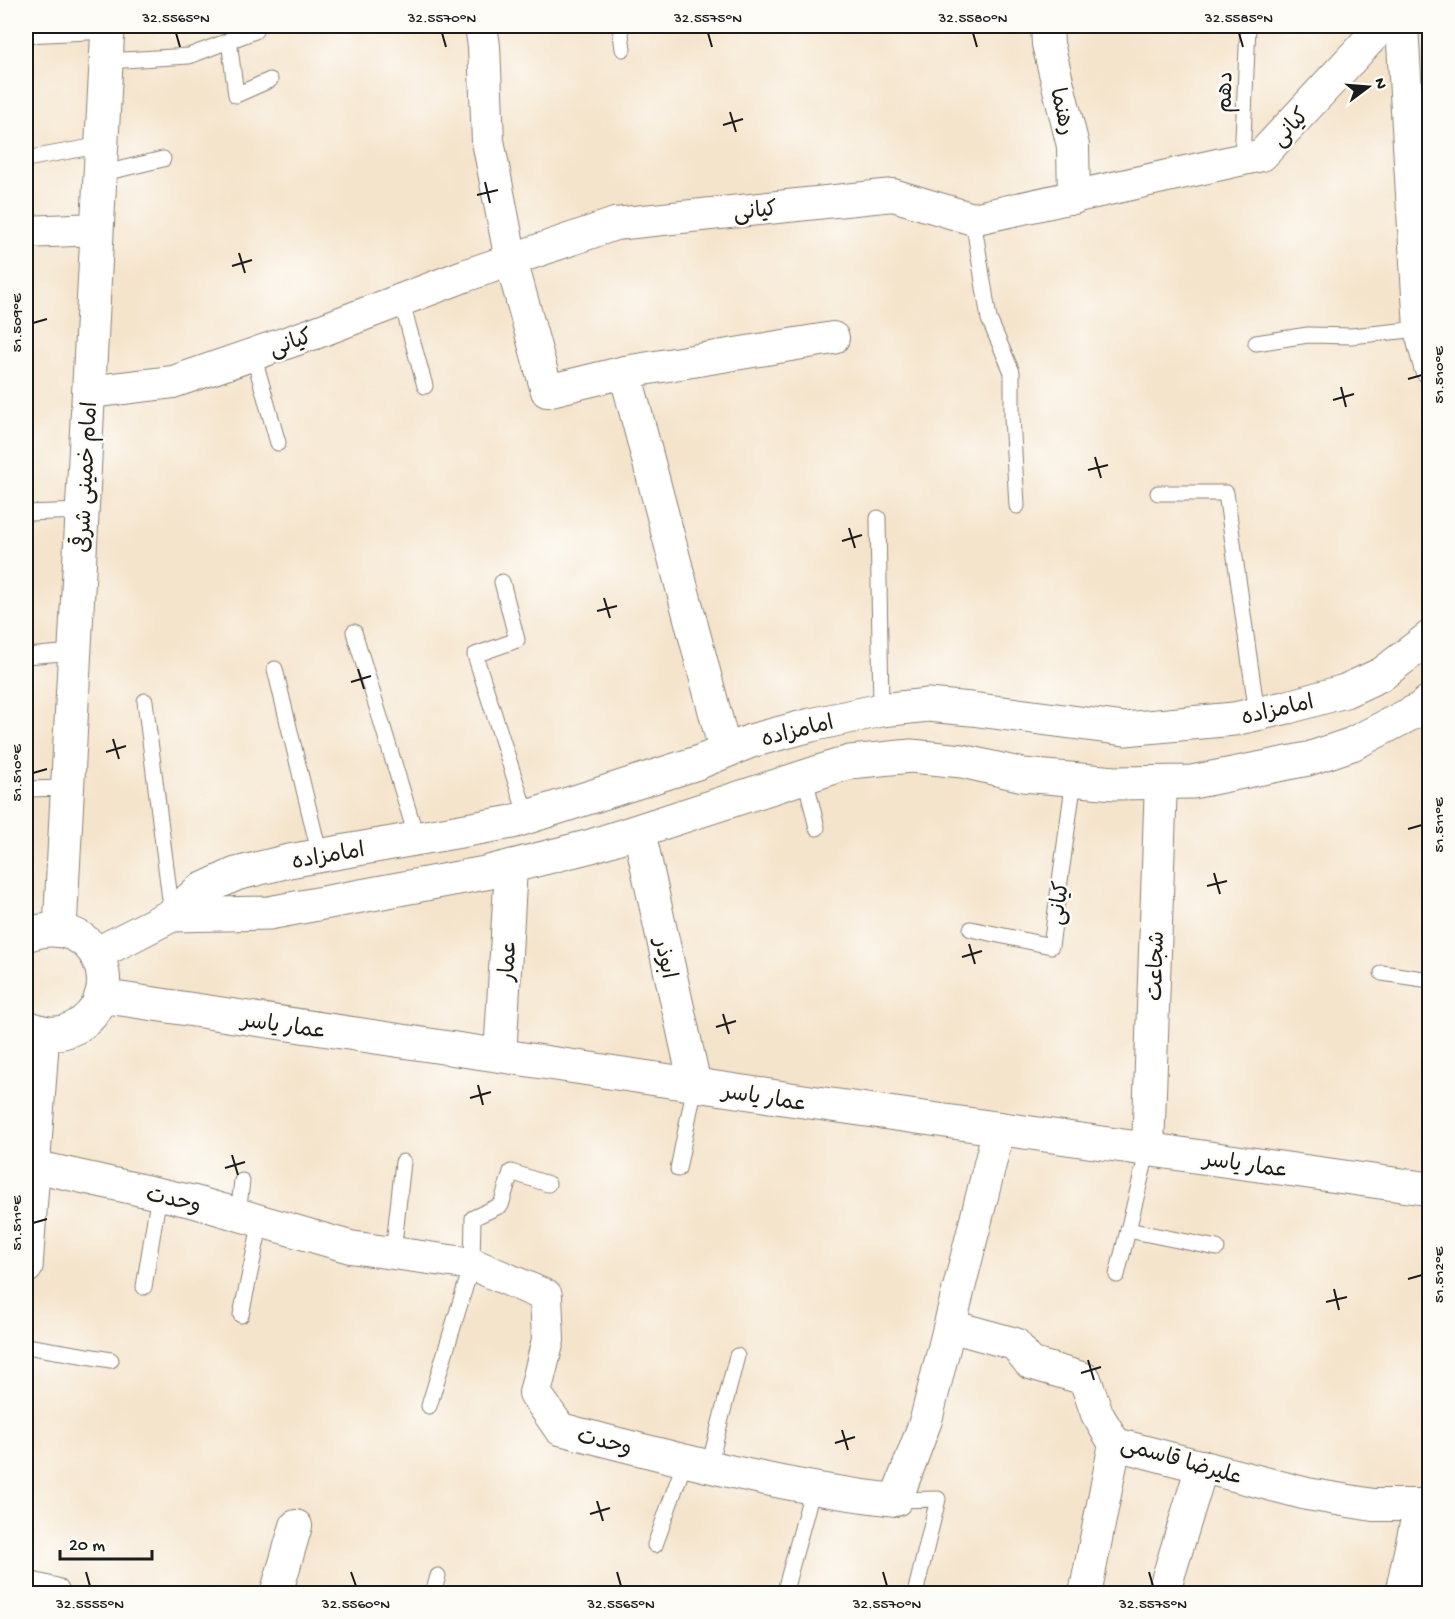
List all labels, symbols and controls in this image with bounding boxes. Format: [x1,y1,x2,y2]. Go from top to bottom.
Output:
text: 32.5565°N [141,10,210,28]
text: 32.5570°N [407,10,476,28]
text: 32.5575°N [673,10,742,28]
text: 32.5580°N [938,10,1008,28]
text: 32.5585°N [1204,10,1273,28]
north arrow [1338,57,1398,117]
street label: دهم [1213,71,1241,113]
text: N [1368,76,1390,92]
street label: رهنما [1042,86,1078,138]
street label: کیانی [1268,104,1316,154]
street label: کیانی [732,198,779,228]
text: 51.509°E [9,293,27,352]
street label: کیانی [266,325,316,364]
text: 51.510°E [1431,346,1449,404]
street label: امام خمینی شرقی [67,401,105,553]
street label: امامزاده [1239,691,1317,733]
street label: امامزاده [759,711,837,754]
text: 51.510°E [9,744,27,802]
text: 51.511°E [1431,797,1449,852]
street label: امامزاده [290,839,367,877]
street label: کیانی [1045,880,1077,927]
street label: شجاعت [1144,931,1172,1002]
street label: ابوذر [646,934,680,981]
street label: عمار [496,940,524,984]
street label: عمار یاسر [237,1009,328,1047]
street label: عمار یاسر [718,1080,809,1119]
street label: عمار یاسر [1199,1148,1290,1186]
street label: وحدت [143,1183,203,1221]
text: 51.511°E [9,1195,27,1250]
text: 51.512°E [1431,1246,1449,1303]
street label: وحدت [574,1425,634,1463]
street label: علیرضا قاسمی [1117,1433,1244,1493]
scale bar [60,1523,152,1561]
text: 20 m [69,1536,105,1557]
text: 32.5555°N [55,1596,124,1614]
text: 32.5560°N [321,1596,390,1614]
text: 32.5565°N [586,1596,655,1614]
text: 32.5570°N [852,1596,921,1614]
text: 32.5575°N [1118,1596,1187,1614]

